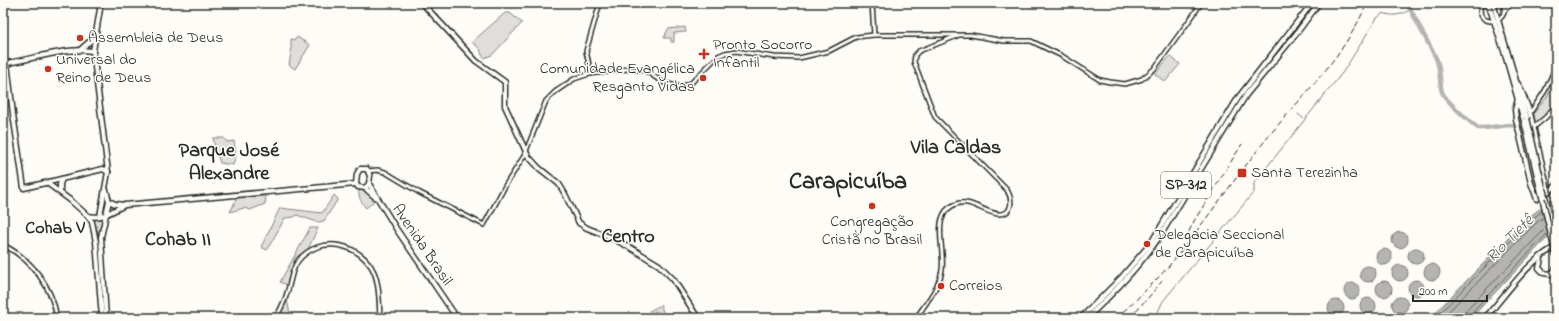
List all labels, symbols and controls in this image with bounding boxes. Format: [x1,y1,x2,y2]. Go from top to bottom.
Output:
place label: Assembleia de Deus [88,26,223,50]
marker: Assembleia de Deus [75,33,85,43]
place label: Pronto Socorro Infantil [713,33,812,75]
place label: Universal do Reino de Deus [56,48,151,90]
marker: Pronto Socorro Infantil [698,48,710,60]
place label: Comunidade Evangélica Resganto Vidas [540,57,695,99]
marker: Universal do Reino de Deus [43,64,53,74]
marker: Comunidade Evangélica Resganto Vidas [698,73,708,83]
district label: Vila Caldas [910,134,1001,163]
district label: Parque José Alexandre [179,137,280,189]
place label: Santa Terezinha [1251,161,1358,185]
district label: Carapicuíba [789,165,907,200]
marker: Santa Terezinha [1236,167,1248,179]
road number: SP-312 [1161,172,1211,198]
street label: Avenida Brasil [386,199,458,291]
marker: Congregação Cristã no Brasil [867,201,877,211]
water label: Rio Tietê [1480,208,1541,269]
place label: Congregação Cristã no Brasil [822,210,923,252]
district label: Cohab V [25,216,85,242]
district label: Centro [601,223,655,252]
place label: Delegacia Seccional de Carapicuíba [1154,223,1285,265]
district label: Cohab II [145,226,211,255]
marker: Delegacia Seccional de Carapicuíba [1142,239,1152,249]
place label: Correios [949,274,1003,298]
scale bar [1413,277,1487,303]
marker: Correios [936,281,946,291]
text: 200 m [1419,283,1448,301]

